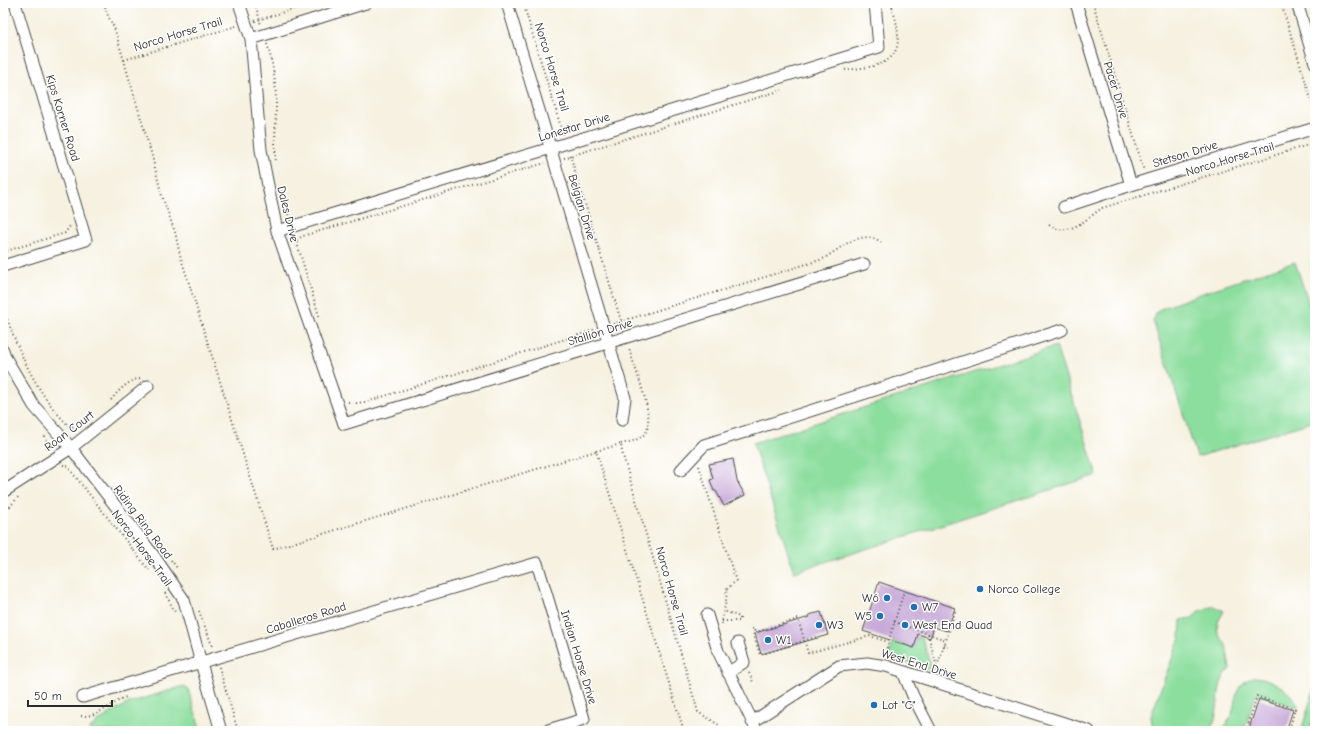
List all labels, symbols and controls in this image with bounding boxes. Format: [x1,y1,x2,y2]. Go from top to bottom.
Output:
street label: Norco Horse Trail [132,14,224,54]
street label: Norco Horse Trail [532,21,572,113]
street label: Pacer Drive [1101,60,1131,120]
street label: Kips Korner Road [43,73,83,163]
street label: Lonestar Drive [537,110,611,144]
street label: Stetson Drive [1151,138,1219,170]
street label: Norco Horse Trail [1184,139,1276,179]
street label: Belgian Drive [565,173,599,241]
street label: Dales Drive [274,185,302,243]
street label: Stallion Drive [566,316,634,348]
street label: Roan Court [42,408,97,454]
street label: Riding Ring Road [111,482,175,562]
street label: Norco Horse Trail [109,507,175,589]
street label: Norco Horse Trail [653,545,691,637]
place label: Norco College [988,582,1060,596]
marker: Norco College [975,584,985,594]
place label: W6 [862,591,879,605]
marker: W6 [882,593,892,603]
street label: Caballeros Road [264,599,348,637]
place label: W7 [922,600,938,614]
marker: W7 [909,602,919,612]
street label: Indian Horse Drive [558,608,600,706]
place label: W5 [855,609,872,623]
marker: W5 [875,611,885,621]
place label: W3 [827,618,843,632]
place label: West End Quad [913,618,992,632]
marker: W3 [814,620,824,630]
marker: West End Quad [900,620,910,630]
place label: W1 [776,633,791,647]
marker: W1 [763,635,773,645]
street label: West End Drive [880,646,958,682]
scale bar [28,682,112,708]
text: 50 m [34,689,62,703]
place label: Lot "C" [882,698,915,712]
marker: Lot "C" [869,700,879,710]

